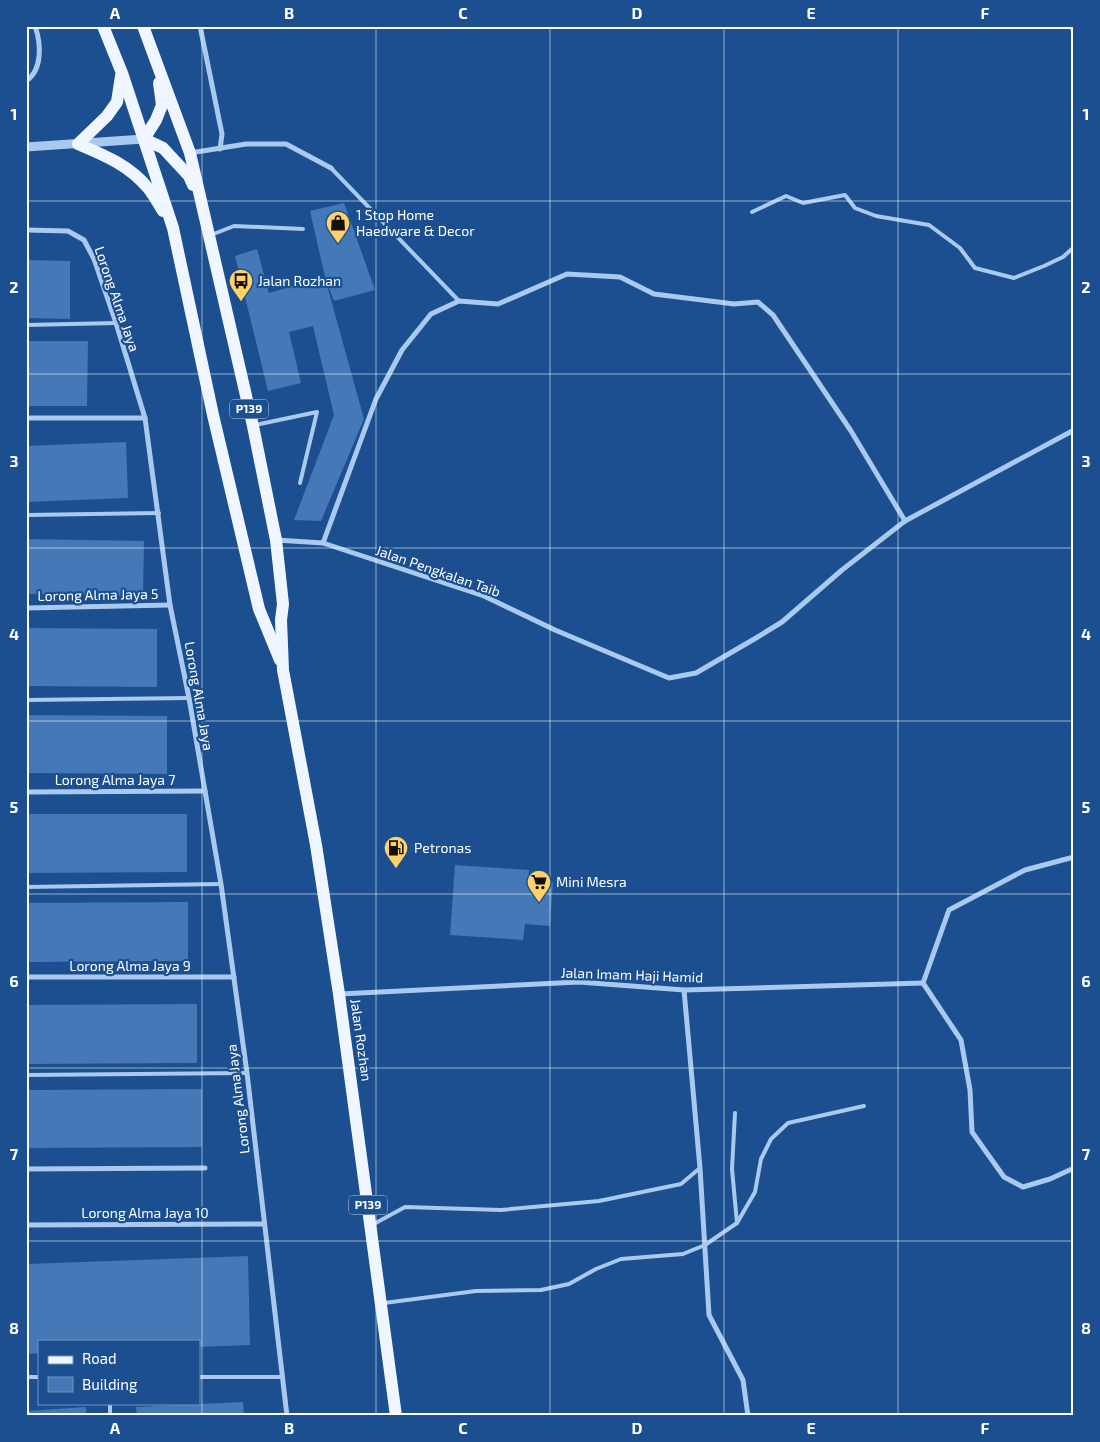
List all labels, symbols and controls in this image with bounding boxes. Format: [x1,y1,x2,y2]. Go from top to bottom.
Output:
text: A [110,3,121,22]
text: B [284,3,294,22]
text: C [458,3,468,22]
text: D [632,3,643,22]
text: E [806,3,816,22]
text: F [981,3,990,22]
text: 1 [11,104,17,123]
text: 1 [1083,104,1089,123]
place label: 1 Stop Home Haedware & Decor [356,206,475,239]
shop icon: 1 Stop Home Haedware & Decor [325,210,351,244]
street label: Lorong Alma Jaya [91,244,143,354]
bus stop icon: Jalan Rozhan [228,268,254,302]
place label: Jalan Rozhan [258,272,341,289]
text: 2 [9,277,19,296]
text: 2 [1081,277,1091,296]
road number: P139 [230,399,268,418]
text: 3 [9,451,19,470]
text: 3 [1081,451,1091,470]
street label: Jalan Pengkalan Taib [374,541,503,600]
street label: Lorong Alma Jaya 5 [37,585,159,604]
text: 4 [9,624,19,643]
text: 4 [1081,624,1091,643]
street label: Lorong Alma Jaya [182,640,217,752]
street label: Lorong Alma Jaya 7 [55,771,175,788]
text: 5 [10,797,19,816]
text: 5 [1082,797,1091,816]
fuel station icon: Petronas [383,835,409,869]
place label: Petronas [414,839,471,856]
supermarket icon: Mini Mesra [526,869,552,903]
place label: Mini Mesra [556,873,627,890]
street label: Lorong Alma Jaya 9 [69,957,191,974]
street label: Jalan Imam Haji Hamid [561,964,704,985]
text: 6 [9,971,19,990]
text: 6 [1081,971,1091,990]
street label: Jalan Rozhan [347,998,376,1082]
street label: Lorong Alma Jaya [222,1043,253,1155]
text: 7 [10,1144,19,1163]
text: 7 [1082,1144,1091,1163]
road number: P139 [349,1196,387,1214]
street label: Lorong Alma Jaya 10 [81,1204,209,1221]
text: 8 [9,1318,19,1337]
text: 8 [1081,1318,1091,1337]
legend [38,1340,200,1404]
text: Road [82,1349,117,1367]
text: Building [82,1375,138,1393]
text: A [110,1418,121,1437]
text: B [284,1418,294,1437]
text: C [458,1418,468,1437]
text: D [632,1418,643,1437]
text: E [806,1418,816,1437]
text: F [981,1418,990,1437]

